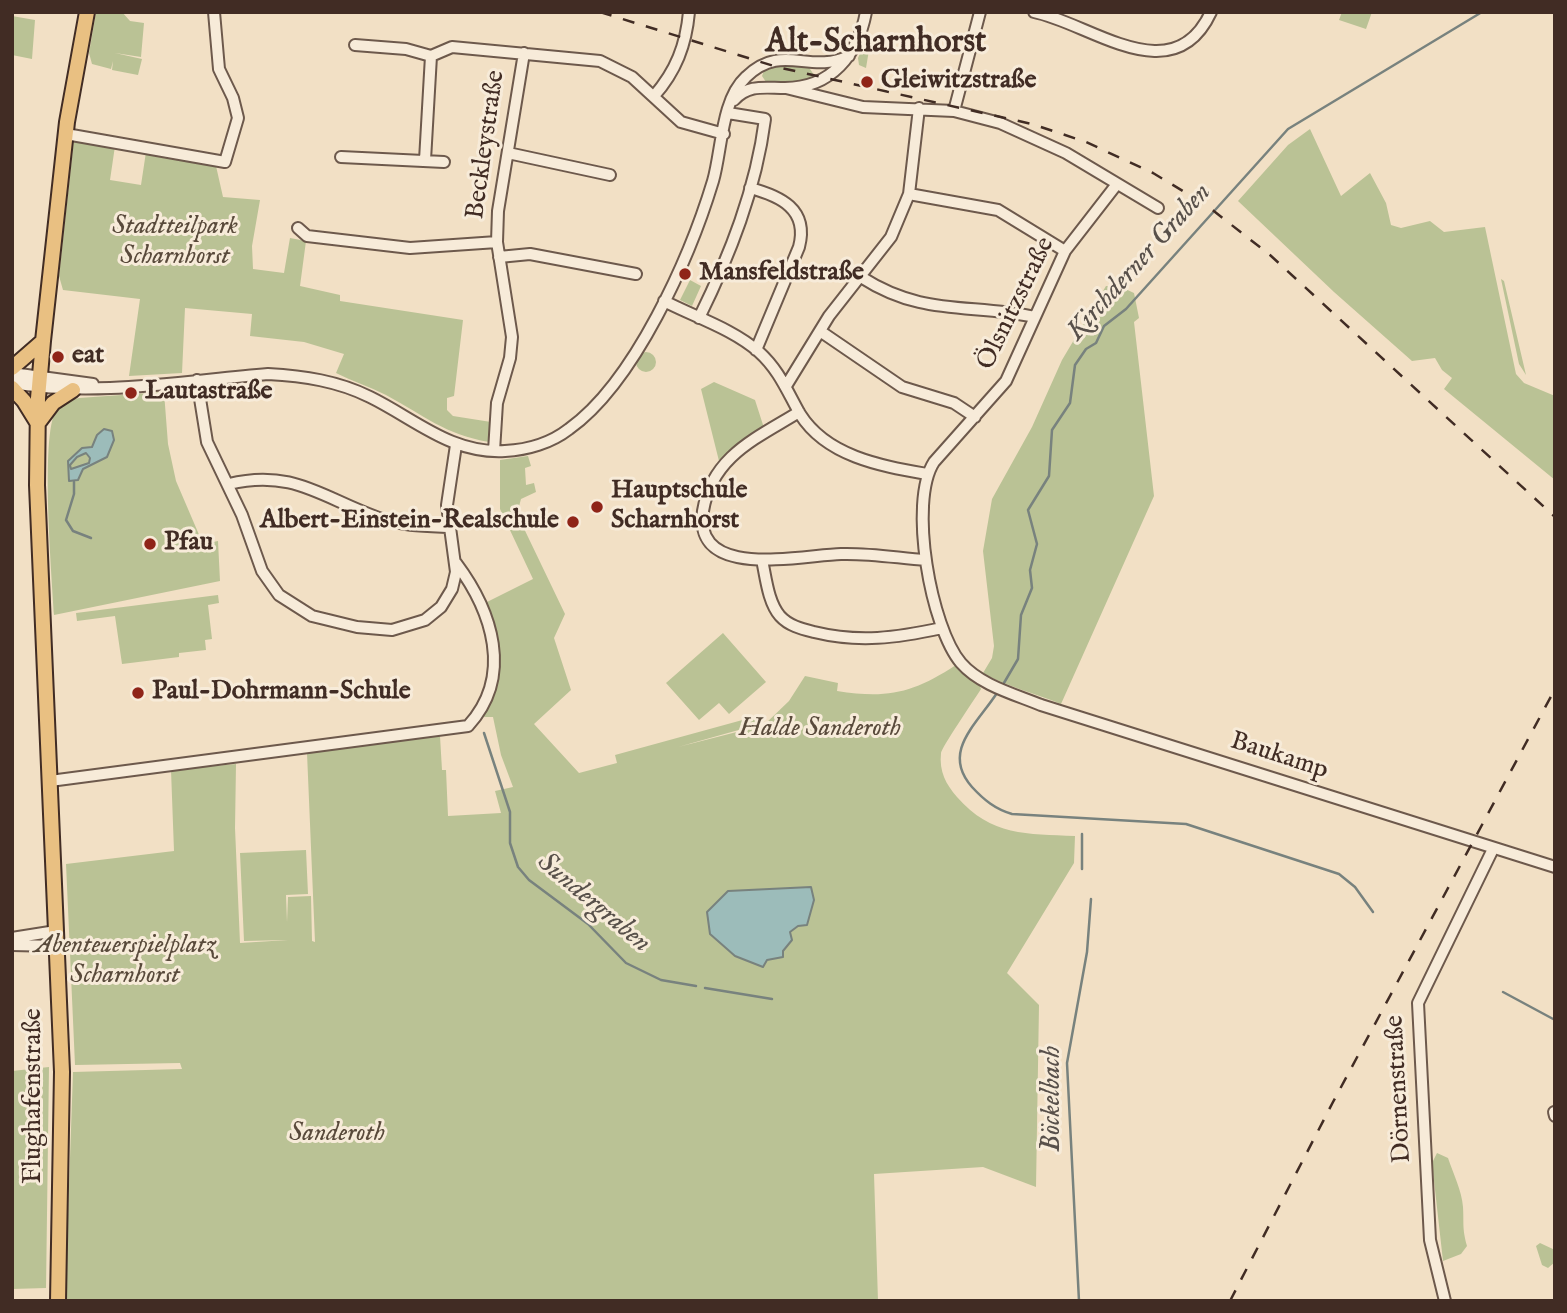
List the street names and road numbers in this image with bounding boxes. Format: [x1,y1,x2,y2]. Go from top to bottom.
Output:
street label: Beckleystraße [461,68,513,222]
street label: Ölsnitzstraße [971,233,1063,375]
street label: Baukamp [1226,727,1332,787]
street label: Flughafenstraße [19,1008,51,1184]
street label: Dörnenstraße [1381,1014,1419,1164]

